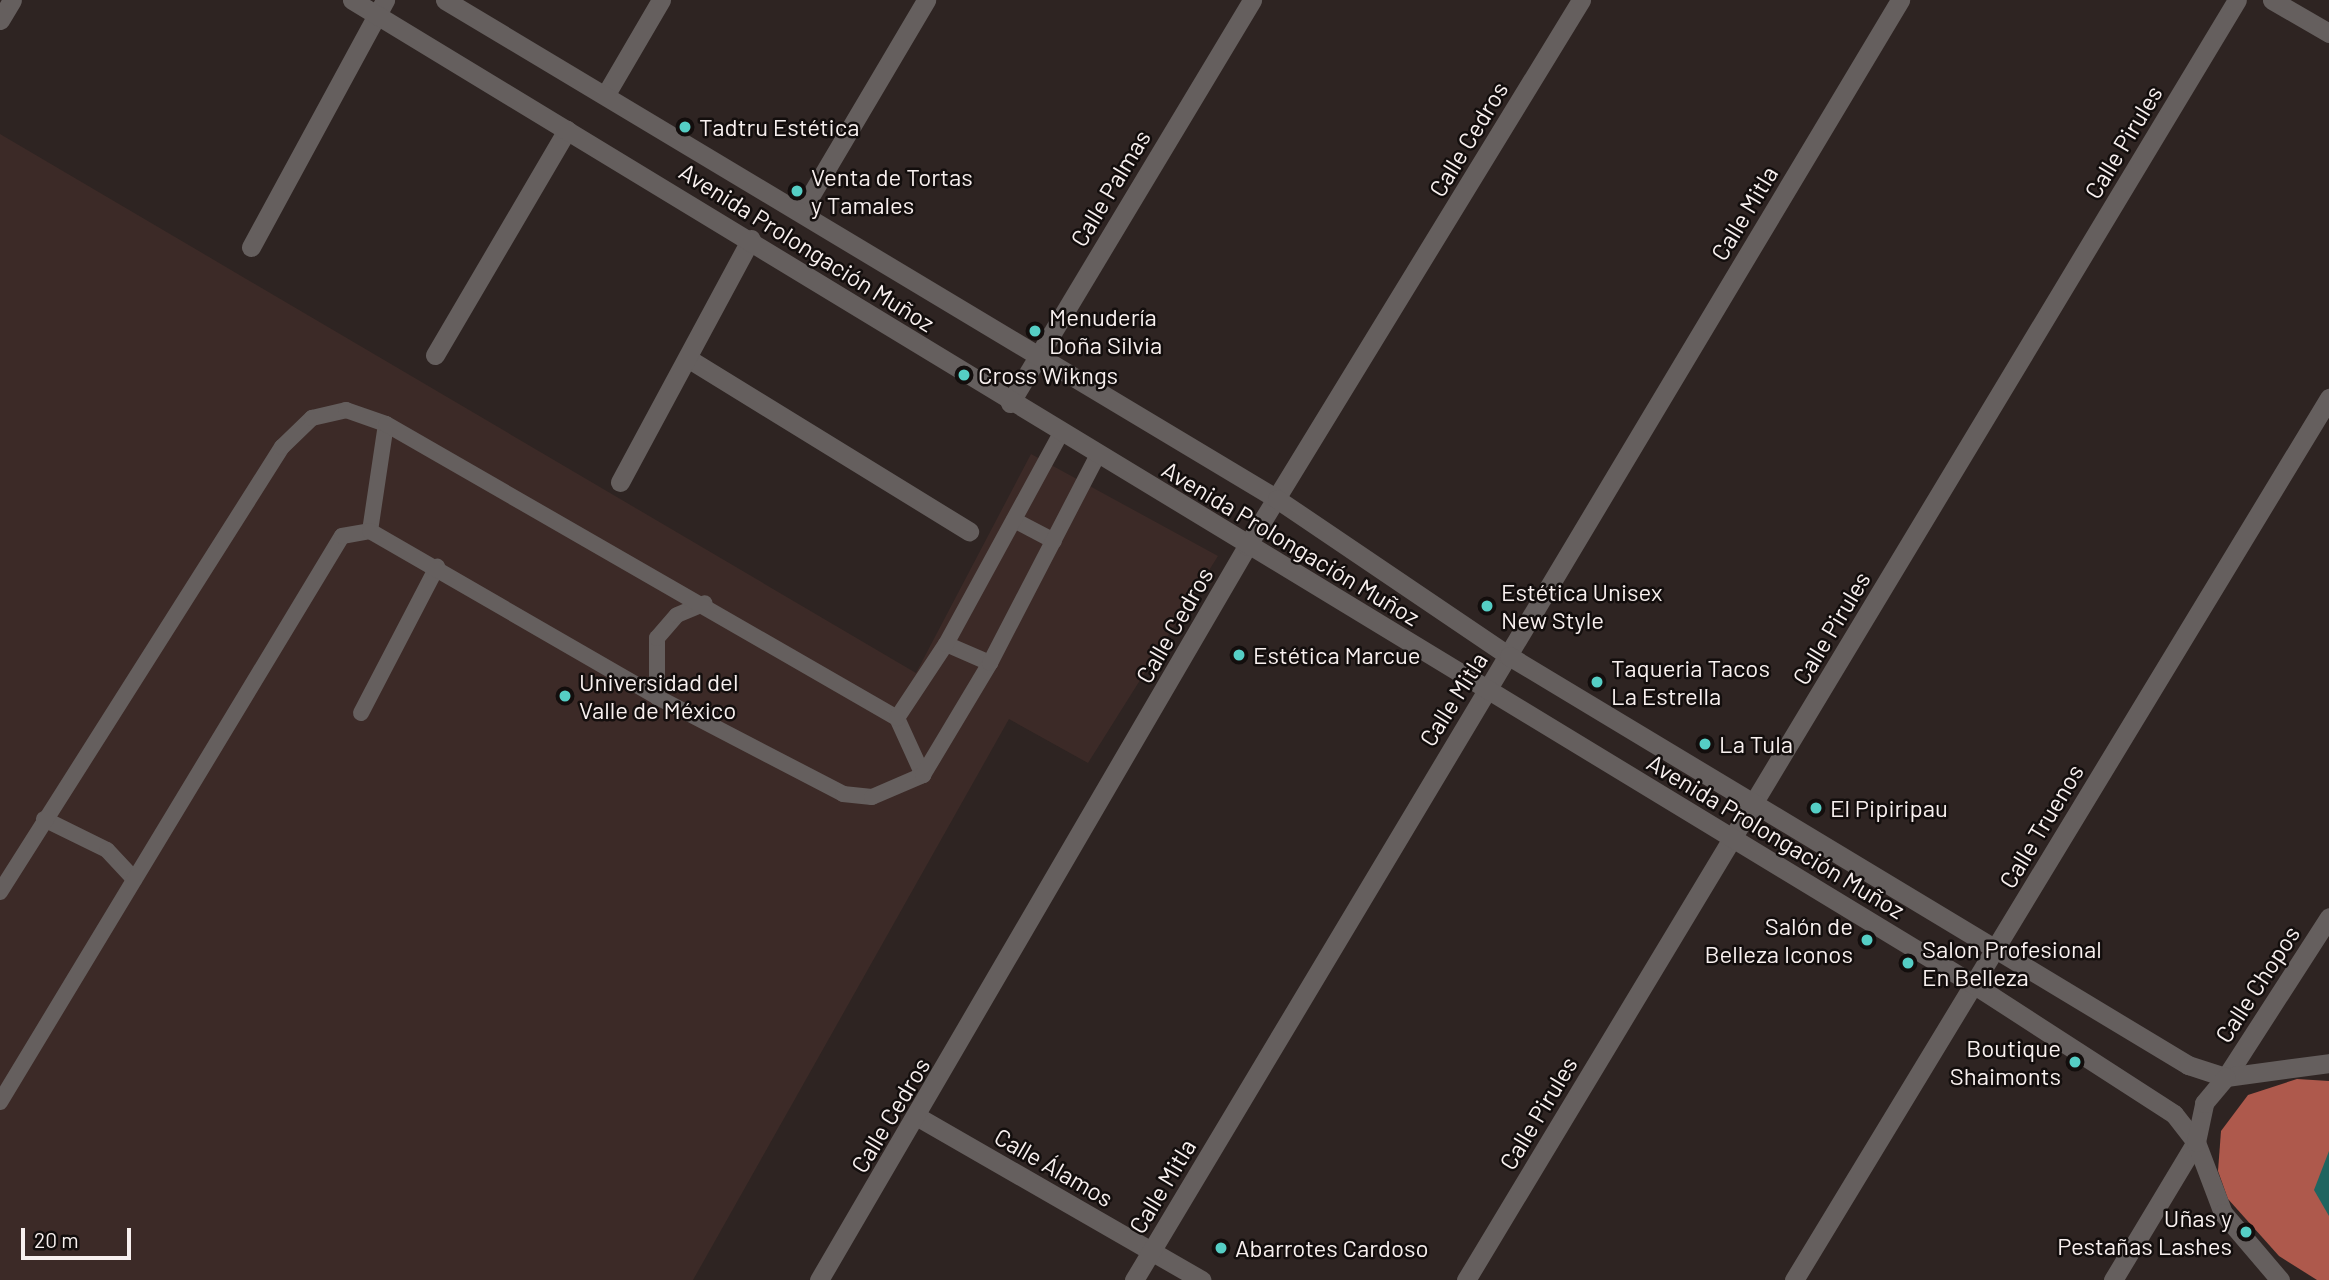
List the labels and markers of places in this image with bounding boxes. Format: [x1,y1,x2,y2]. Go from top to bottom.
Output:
place label: Tadtru Estética [699,113,859,141]
marker: Tadtru Estética [677,119,693,135]
place label: Venta de Tortas y Tamales [811,163,973,219]
marker: Venta de Tortas y Tamales [789,183,805,199]
place label: Menudería Doña Silvia [1049,303,1162,359]
marker: Menudería Doña Silvia [1027,323,1043,339]
place label: Cross Wikngs [978,361,1118,389]
marker: Cross Wikngs [956,367,972,383]
place label: Estética Unisex New Style [1501,578,1662,634]
marker: Estética Unisex New Style [1479,598,1495,614]
place label: Estética Marcue [1253,641,1421,669]
marker: Estética Marcue [1231,647,1247,663]
place label: Taqueria Tacos La Estrella [1611,654,1770,710]
place label: Universidad del Valle de México [579,668,738,724]
marker: Taqueria Tacos La Estrella [1589,674,1605,690]
marker: Universidad del Valle de México [557,688,573,704]
place label: La Tula [1719,730,1793,758]
marker: La Tula [1697,736,1713,752]
place label: El Pipiripau [1830,794,1948,822]
marker: El Pipiripau [1808,800,1824,816]
place label: Salón de Belleza Iconos [1704,912,1853,968]
marker: Salón de Belleza Iconos [1859,932,1875,948]
place label: Salon Profesional En Belleza [1922,935,2102,991]
marker: Salon Profesional En Belleza [1900,955,1916,971]
place label: Boutique Shaimonts [1950,1034,2061,1090]
marker: Boutique Shaimonts [2067,1054,2083,1070]
place label: Uñas y Pestañas Lashes [2057,1204,2232,1260]
marker: Uñas y Pestañas Lashes [2238,1224,2254,1240]
place label: Abarrotes Cardoso [1235,1234,1429,1262]
marker: Abarrotes Cardoso [1213,1240,1229,1256]

